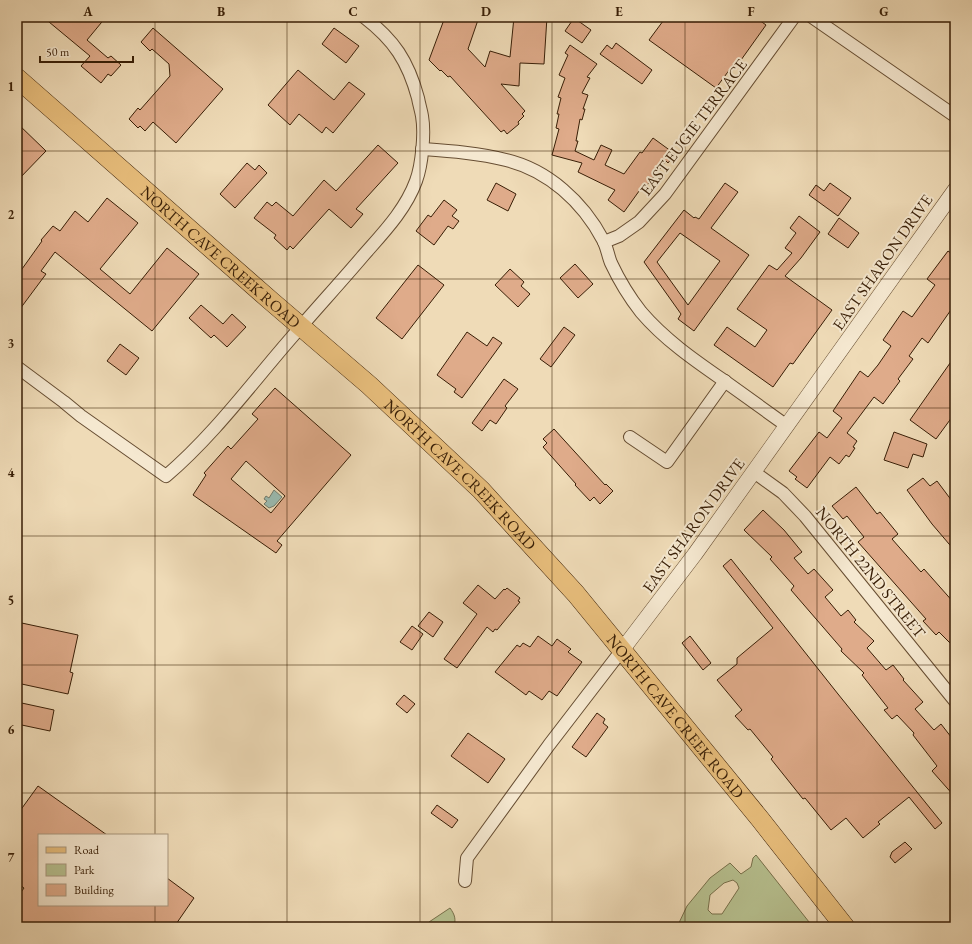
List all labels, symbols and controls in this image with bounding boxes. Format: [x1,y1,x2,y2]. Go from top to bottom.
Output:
text: A [82,3,93,20]
text: B [217,3,225,20]
text: C [348,3,358,20]
text: D [481,3,491,20]
text: E [615,3,623,20]
text: F [747,3,755,20]
text: G [879,3,889,20]
scale bar [40,38,133,64]
text: 50 m [46,44,70,60]
street label: EAST EUGIE TERRACE [635,55,752,200]
text: 1 [8,78,15,95]
street label: NORTH CAVE CREEK ROAD [136,181,305,333]
street label: EAST SHARON DRIVE [828,190,937,334]
text: 2 [8,206,15,223]
text: 3 [8,335,15,352]
street label: NORTH CAVE CREEK ROAD [380,395,541,555]
street label: EAST SHARON DRIVE [638,454,749,597]
text: 4 [8,464,15,481]
street label: NORTH 22ND STREET [811,502,930,643]
text: 5 [8,592,14,609]
street label: NORTH CAVE CREEK ROAD [602,630,749,803]
text: 6 [8,721,15,738]
legend [38,834,168,906]
text: Road [74,842,100,858]
text: 7 [8,849,15,866]
text: Park [74,862,95,878]
text: Building [74,882,115,898]

